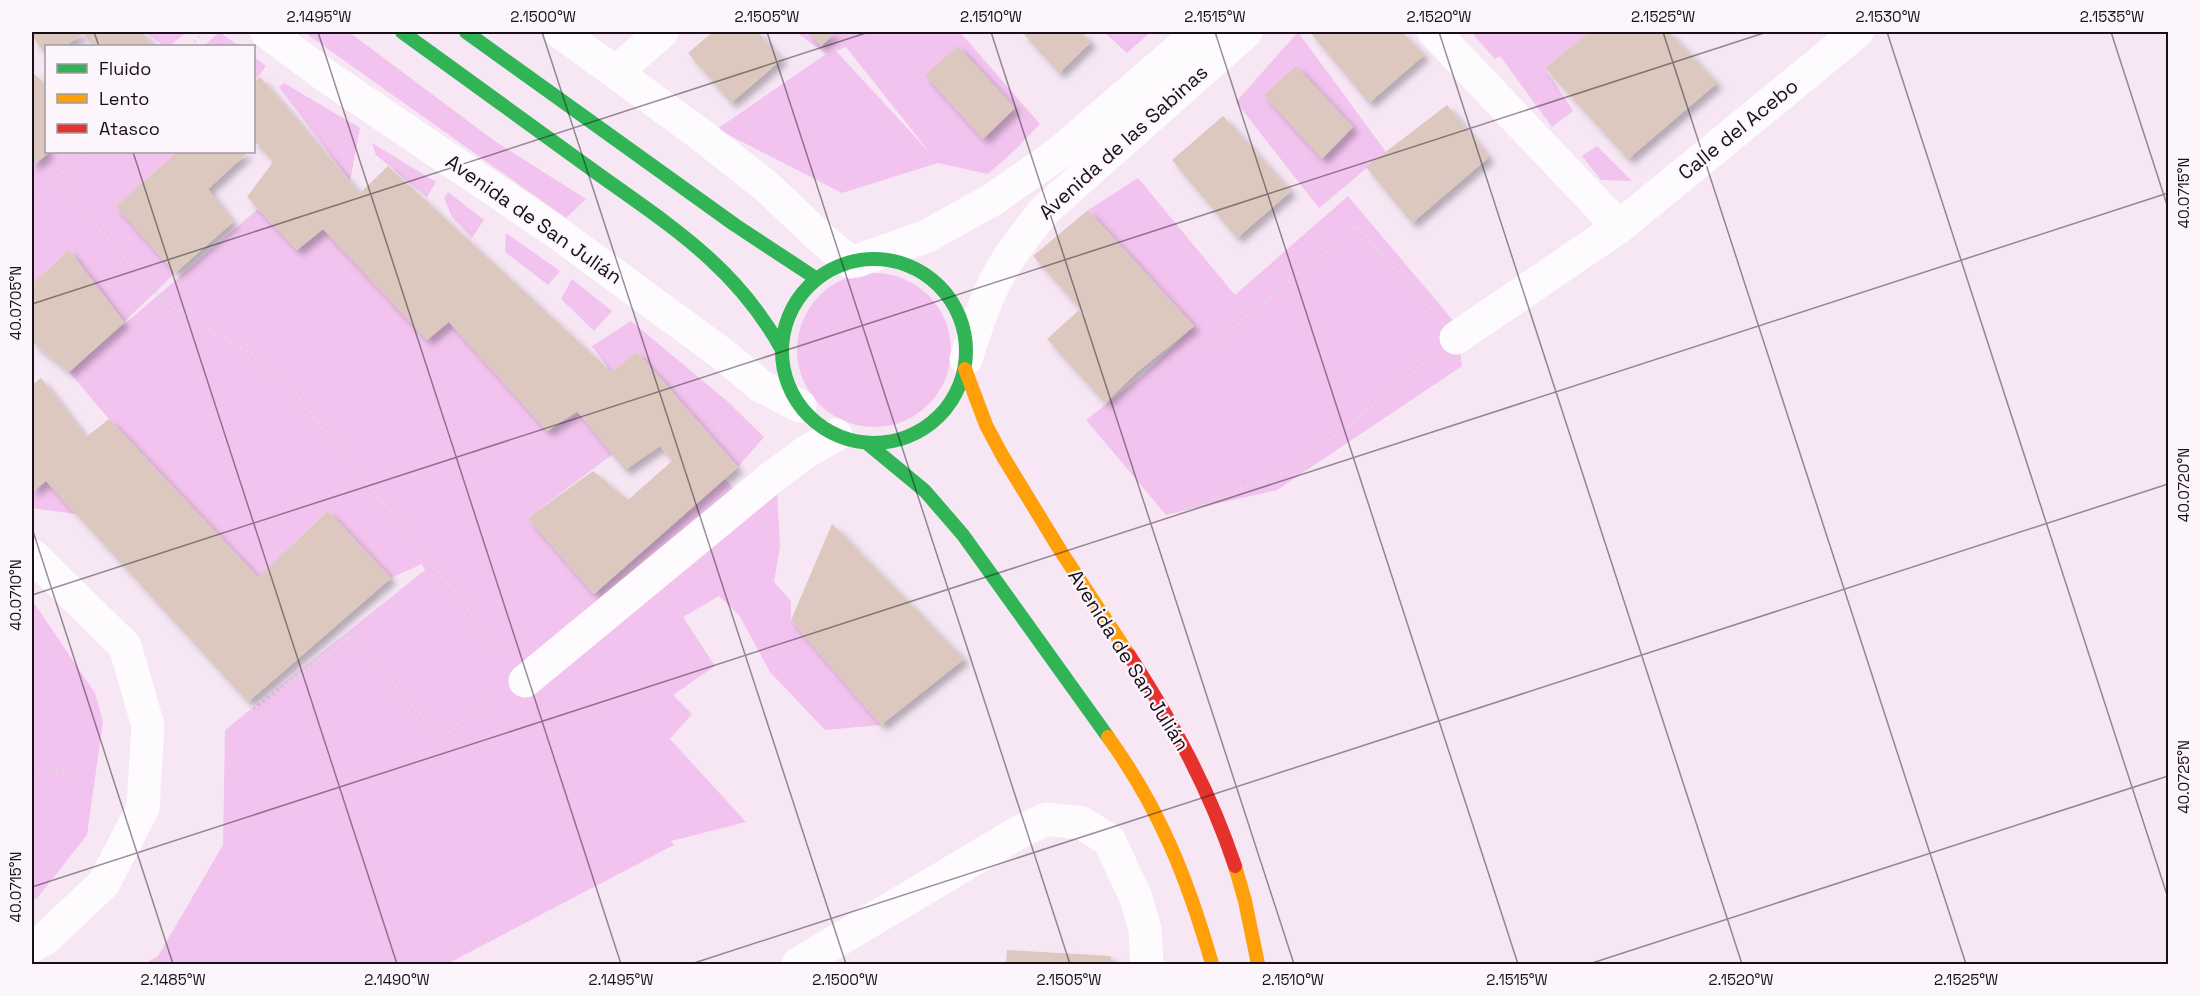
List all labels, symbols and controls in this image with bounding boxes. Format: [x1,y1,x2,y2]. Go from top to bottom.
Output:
text: 2.1495°W [287,7,351,26]
text: 2.1500°W [510,7,576,26]
text: 2.1505°W [735,7,799,26]
text: 2.1510°W [960,7,1022,26]
text: 2.1515°W [1184,7,1246,26]
text: 2.1520°W [1407,7,1471,26]
text: 2.1525°W [1631,7,1695,26]
text: 2.1530°W [1855,7,1921,26]
text: 2.1535°W [2080,7,2144,26]
legend [45,45,255,153]
text: Fluido [99,57,151,80]
street label: Avenida de las Sabinas [1033,59,1213,225]
street label: Calle del Acebo [1673,73,1803,185]
text: Lento [99,87,149,110]
text: Atasco [99,117,160,140]
street label: Avenida de San Julián [441,148,627,290]
text: 40.0715°N [2174,158,2193,228]
text: 40.0705°N [6,266,25,340]
text: 40.0720°N [2174,448,2193,522]
text: 40.0710°N [6,559,25,631]
street label: Avenida de San Julián [1063,564,1195,756]
text: 40.0725°N [2174,740,2193,814]
text: 40.0715°N [6,852,25,922]
text: 2.1485°W [140,970,206,989]
text: 2.1490°W [364,970,430,989]
text: 2.1495°W [589,970,653,989]
text: 2.1500°W [812,970,878,989]
text: 2.1505°W [1037,970,1101,989]
text: 2.1510°W [1262,970,1324,989]
text: 2.1515°W [1486,970,1548,989]
text: 2.1520°W [1709,970,1773,989]
text: 2.1525°W [1934,970,1998,989]

